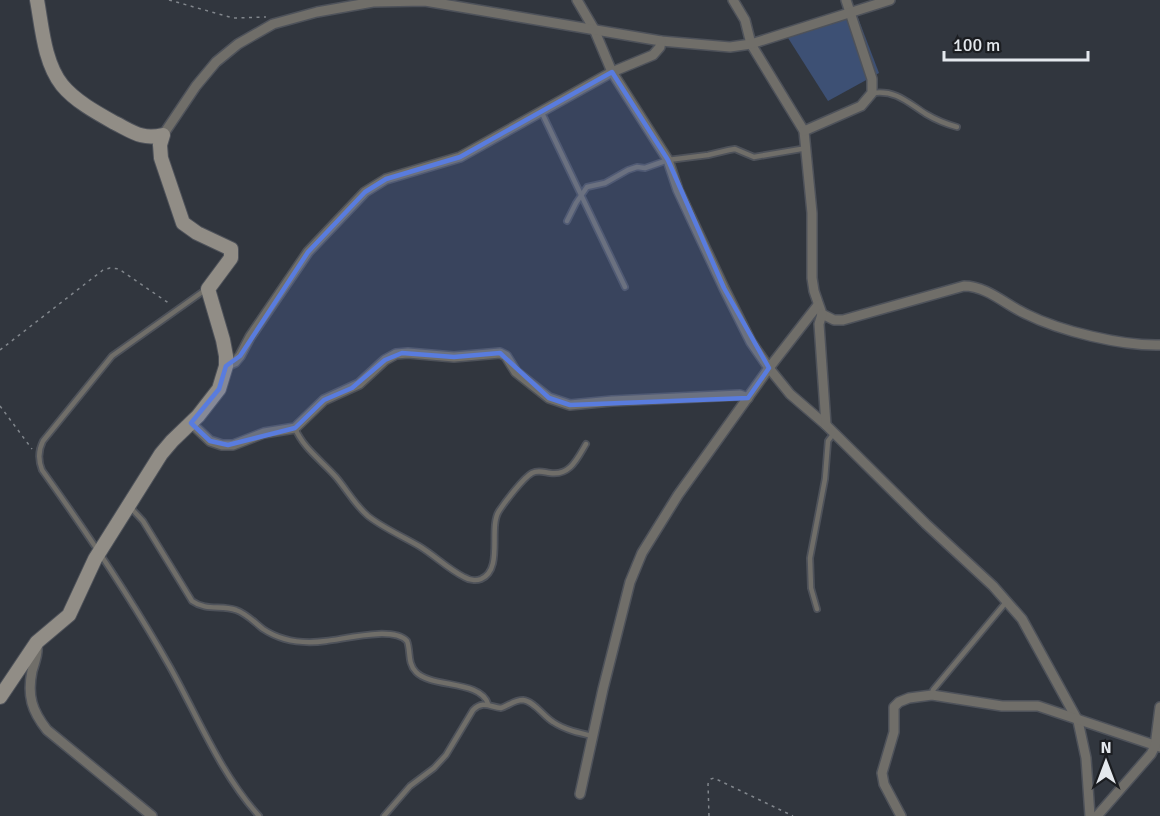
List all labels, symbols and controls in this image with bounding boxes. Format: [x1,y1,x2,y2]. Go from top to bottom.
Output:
scale bar [944,24,1088,62]
text: 100 m [953,34,1000,56]
north arrow [1076,732,1136,792]
text: N [1100,738,1112,758]

